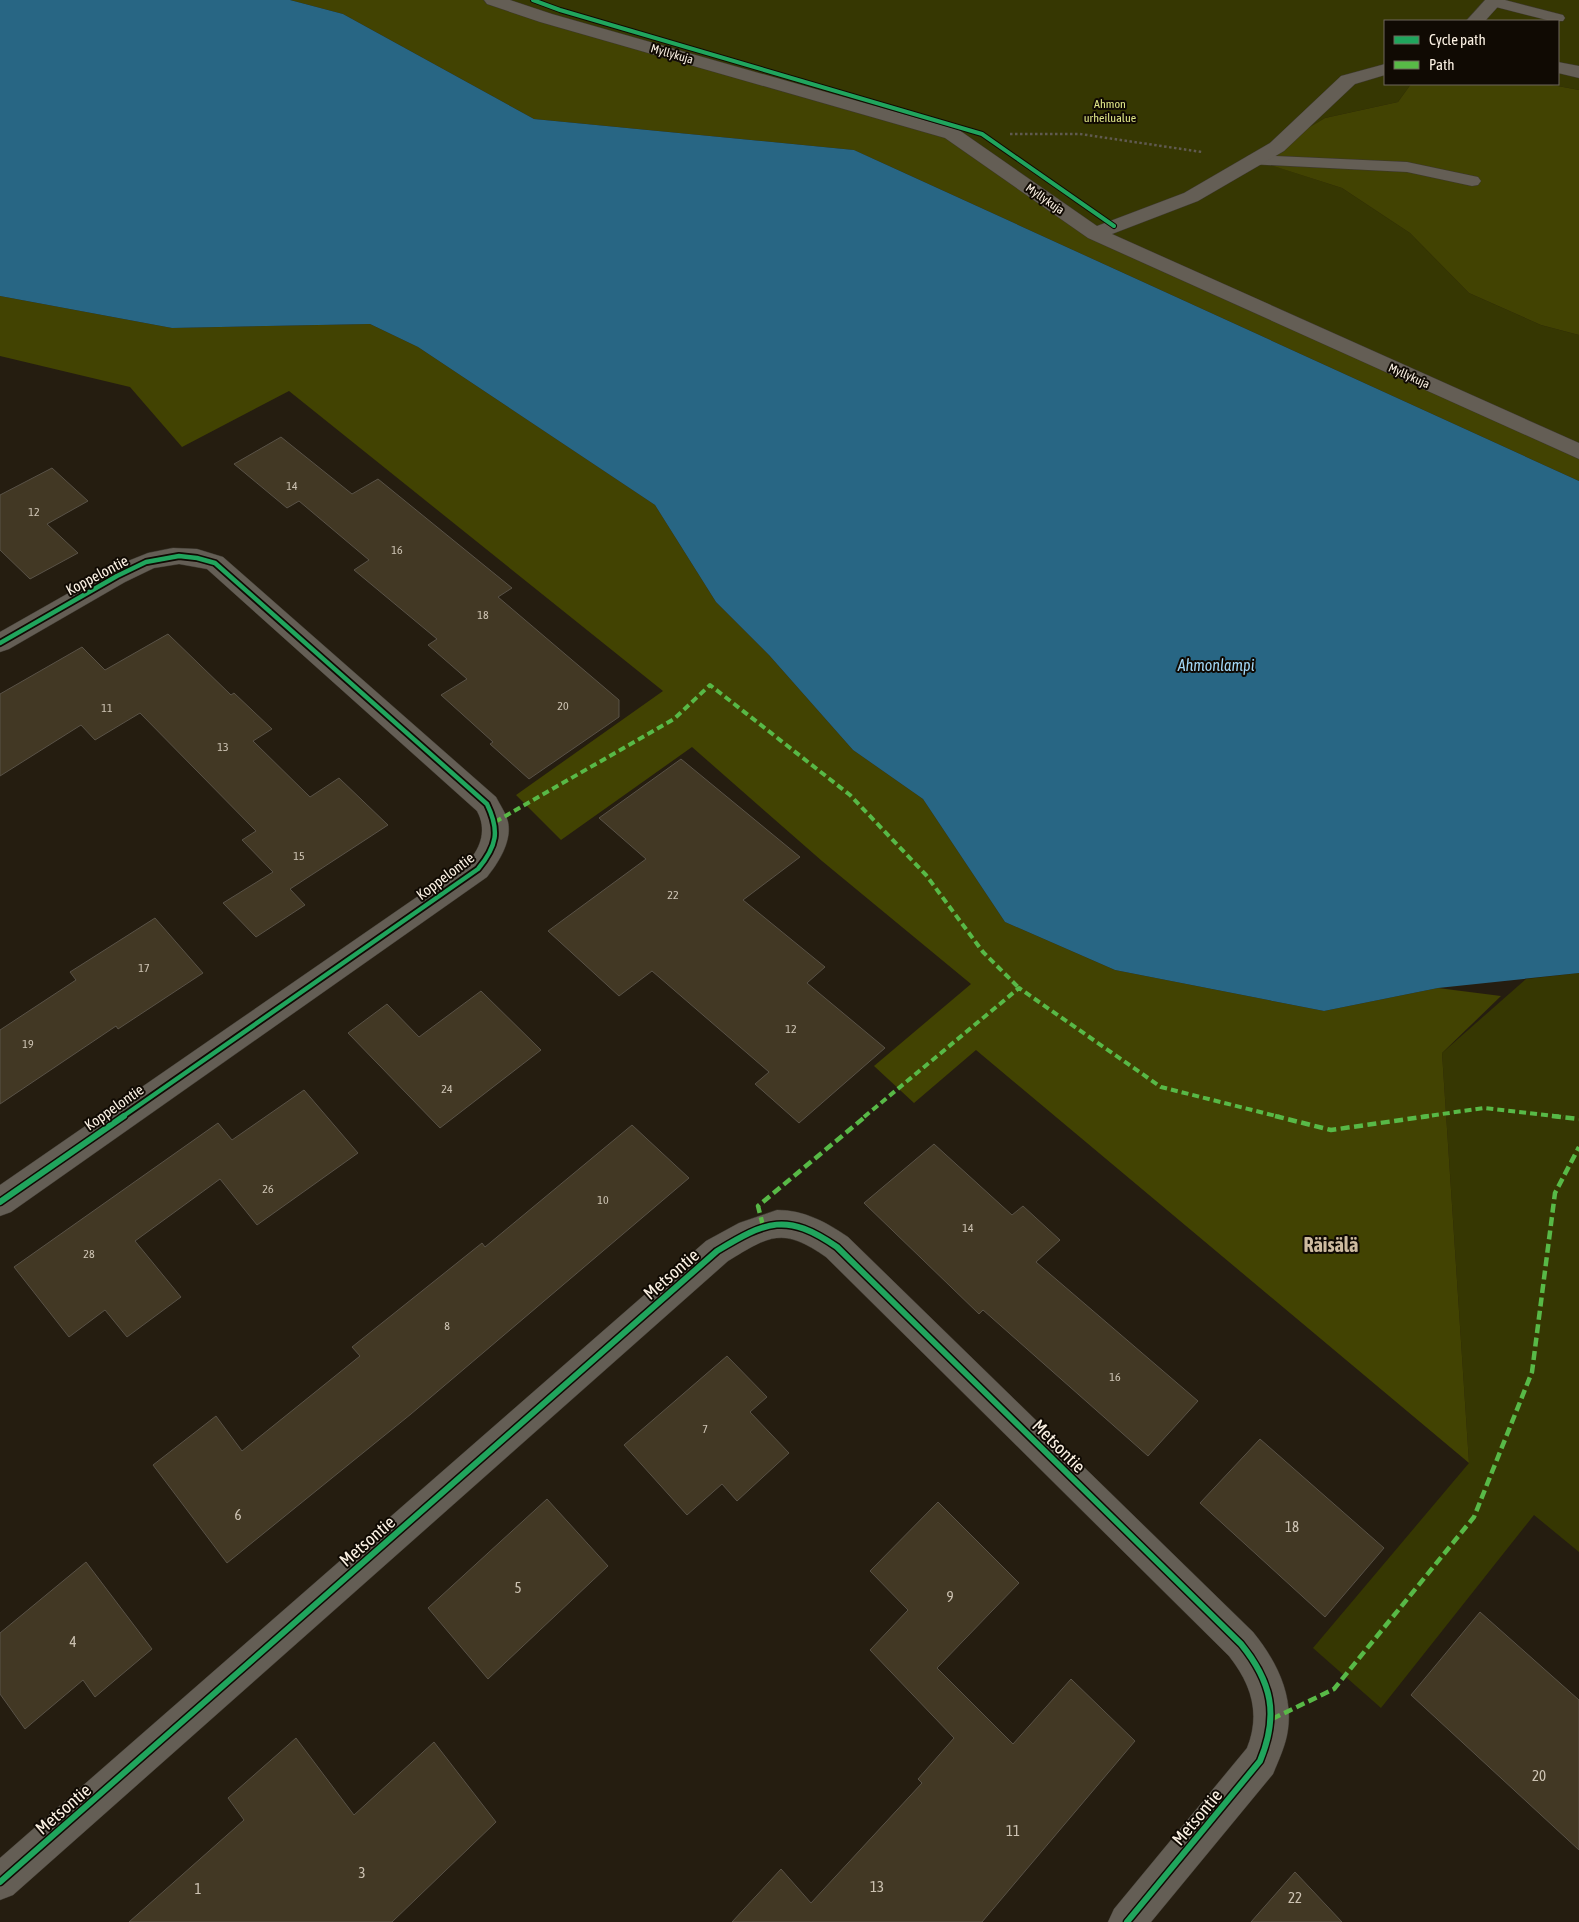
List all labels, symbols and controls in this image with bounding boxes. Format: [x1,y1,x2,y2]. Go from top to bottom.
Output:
legend [1384,20,1559,85]
text: Cycle path [1429,31,1486,48]
street label: Myllykuja [649,41,695,67]
text: Path [1429,56,1455,73]
park label: Ahmon urheilualue [1084,97,1136,125]
street label: Myllykuja [1023,181,1067,217]
street label: Myllykuja [1386,361,1432,391]
house number: 14 [286,479,298,493]
house number: 12 [28,505,40,519]
house number: 16 [391,543,403,557]
street label: Koppelontie [63,551,131,598]
house number: 18 [477,608,489,622]
water label: Ahmonlampi [1177,656,1255,675]
house number: 20 [557,699,569,713]
house number: 11 [101,701,113,715]
house number: 13 [217,740,229,754]
house number: 15 [293,849,305,863]
street label: Koppelontie [413,849,477,903]
house number: 22 [667,888,679,902]
house number: 17 [138,961,150,975]
house number: 12 [785,1022,797,1036]
house number: 19 [22,1037,34,1051]
street label: Koppelontie [81,1080,147,1133]
house number: 24 [441,1082,453,1096]
house number: 26 [262,1182,274,1196]
house number: 10 [597,1193,609,1207]
house number: 14 [962,1221,974,1235]
district label: Räisälä [1304,1233,1358,1256]
street label: Metsontie [639,1244,703,1304]
house number: 28 [83,1247,95,1261]
house number: 8 [444,1319,450,1333]
house number: 16 [1109,1370,1121,1384]
street label: Metsontie [1028,1415,1090,1477]
house number: 7 [702,1422,708,1436]
house number: 6 [234,1506,242,1523]
street label: Metsontie [335,1511,399,1571]
house number: 18 [1285,1518,1299,1535]
house number: 5 [514,1579,522,1596]
house number: 9 [946,1588,954,1605]
house number: 4 [69,1633,77,1650]
house number: 20 [1532,1767,1546,1784]
street label: Metsontie [31,1779,95,1839]
street label: Metsontie [1168,1785,1226,1849]
house number: 11 [1006,1822,1020,1839]
house number: 3 [358,1864,366,1881]
house number: 13 [870,1878,884,1895]
house number: 1 [194,1880,202,1897]
house number: 22 [1288,1889,1302,1906]

